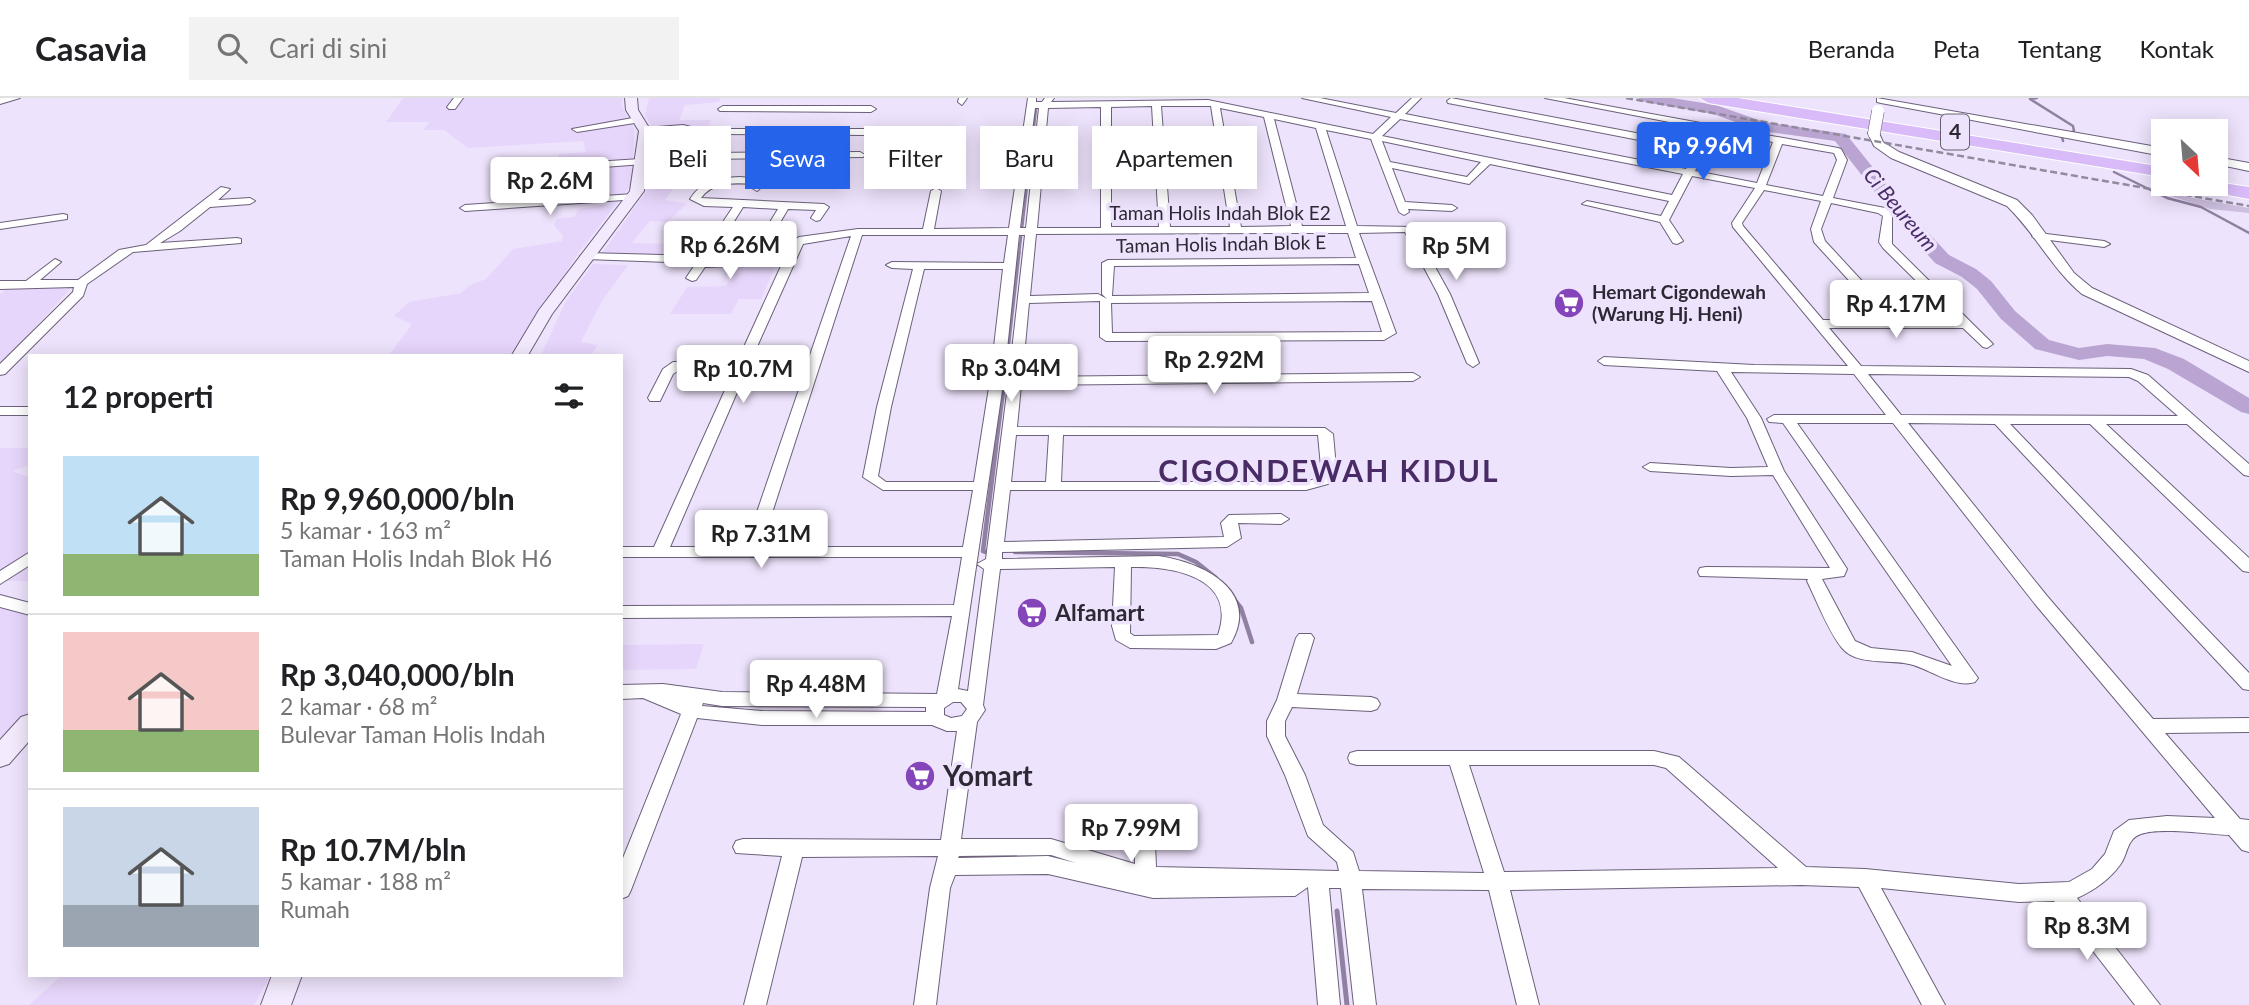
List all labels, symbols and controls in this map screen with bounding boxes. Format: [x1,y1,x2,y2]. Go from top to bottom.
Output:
search box [189,17,679,80]
text: Casavia [35,28,147,68]
icon: search [213,29,251,67]
text: Cari di sini [269,32,387,64]
text: Beranda [1808,34,1895,63]
text: Peta [1933,34,1980,63]
text: Tentang [2018,34,2101,63]
text: Kontak [2139,34,2214,63]
road number: 4 [1941,114,1969,150]
north arrow [2151,119,2228,196]
map controls [2151,119,2228,196]
pin: Rp 9.96M [1631,122,1775,182]
chip: Beli [644,126,731,189]
chip: Sewa [745,126,850,189]
chip: Filter [864,126,966,189]
chip: Baru [980,126,1078,189]
chip: Apartemen [1092,126,1257,189]
text: Rp 9.96M [1653,131,1753,159]
pin: Rp 2.6M [485,158,615,217]
water label: Ci Beureum [1859,162,1943,256]
text: Rp 2.6M [506,166,594,194]
street label: Taman Holis Indah Blok E2 [1109,201,1331,224]
pin: Rp 6.26M [658,222,802,281]
pin: Rp 5M [1407,222,1505,282]
text: Rp 6.26M [680,230,780,258]
street label: Taman Holis Indah Blok E [1116,230,1326,257]
text: Rp 5M [1422,231,1490,259]
place label: Hemart Cigondewah (Warung Hj. Heni) [1592,280,1766,325]
pin: Rp 4.17M [1824,280,1968,340]
supermarket icon: Hemart Cigondewah (Warung Hj. Heni) [1552,286,1586,320]
text: Rp 4.17M [1846,289,1946,317]
pin: Rp 2.92M [1142,336,1286,396]
pin: Rp 3.04M [939,344,1083,404]
pin: Rp 10.7M [671,345,815,405]
text: Rp 2.92M [1164,345,1264,373]
text: Rp 3.04M [961,353,1061,381]
text: Rp 10.7M [693,354,793,382]
icon: filters [550,377,588,415]
text: 12 properti [63,378,214,414]
district label: CIGONDEWAH KIDUL [1158,452,1500,488]
text: Rp 9,960,000/bln [280,480,515,516]
icon: home [119,484,203,568]
pin: Rp 7.31M [689,510,833,570]
text: 5 kamar · 163 m² [280,516,451,544]
text: Rp 7.31M [711,519,811,547]
text: Taman Holis Indah Blok H6 [280,544,552,572]
supermarket icon: Alfamart [1015,596,1049,630]
place label: Alfamart [1054,598,1145,626]
text: Rp 3,040,000/bln [280,656,515,692]
icon: home [119,660,203,744]
pin: Rp 4.48M [744,660,888,720]
text: Rp 4.48M [766,669,866,697]
text: 2 kamar · 68 m² [280,692,438,720]
text: Bulevar Taman Holis Indah [280,720,546,748]
place label: Yomart [942,758,1033,792]
supermarket icon: Yomart [903,759,937,793]
pin: Rp 7.99M [1059,804,1203,864]
text: Rp 7.99M [1081,813,1181,841]
text: Rp 10.7M/bln [280,831,466,867]
icon: home [119,835,203,919]
text: 5 kamar · 188 m² [280,867,451,895]
text: Rumah [280,895,350,923]
pin: Rp 8.3M [2022,902,2152,962]
text: Rp 8.3M [2043,911,2131,939]

